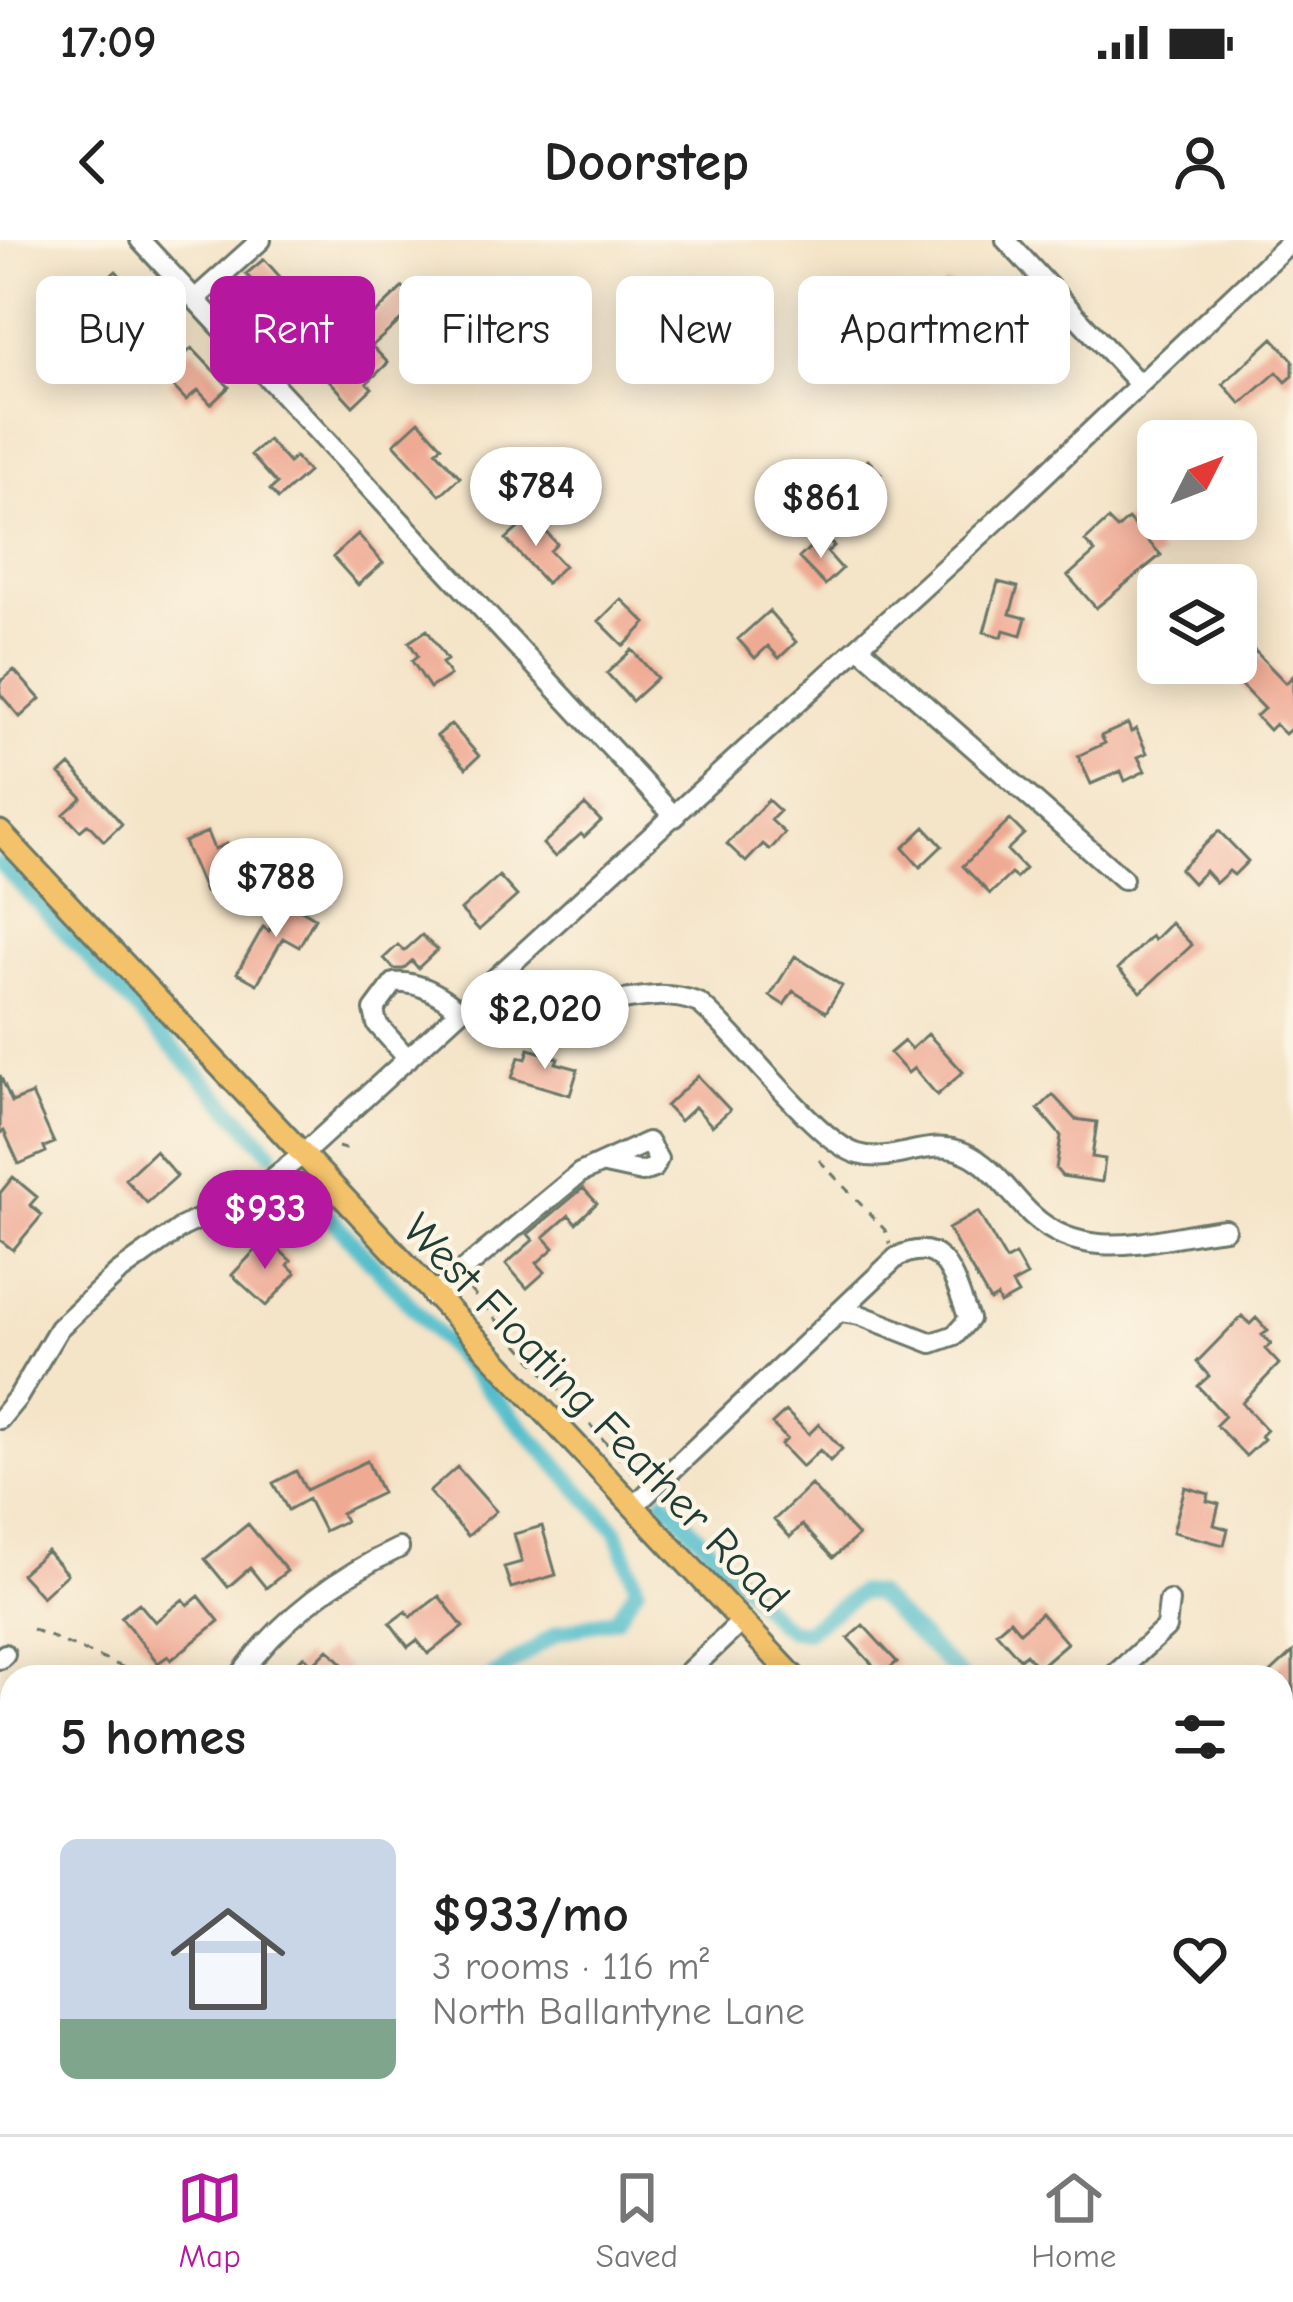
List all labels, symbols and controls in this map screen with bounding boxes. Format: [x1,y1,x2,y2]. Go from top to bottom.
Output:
text: 17:09 [60,16,157,68]
icon: back [60,129,126,195]
icon: person [1167,129,1233,195]
text: Doorstep [544,131,749,194]
chip: Buy [36,276,186,384]
chip: Rent [210,276,375,384]
chip: Filters [399,276,592,384]
chip: New [616,276,774,384]
chip: Apartment [798,276,1070,384]
north arrow [1137,420,1257,540]
map controls [1137,420,1257,684]
pin: $784 [465,447,607,549]
pin: $861 [750,459,892,561]
text: $784 [497,463,575,508]
text: $861 [781,475,861,520]
button: layers [1137,564,1257,684]
pin: $788 [205,838,347,940]
text: $788 [236,854,316,899]
pin: $2,020 [447,970,643,1072]
text: $2,020 [488,986,602,1031]
pin: $933 [194,1170,336,1272]
text: $933 [224,1186,306,1231]
street label: West Floating Feather Road [392,1203,800,1623]
icon: filters [1167,1704,1233,1770]
text: 5 homes [60,1708,246,1767]
text: $933/mo [432,1885,629,1944]
icon: home [156,1887,300,2031]
icon: heart [1167,1926,1233,1992]
text: 3 rooms · 116 m² [432,1944,709,1989]
text: North Ballantyne Lane [432,1989,805,2034]
tab: Map [177,2165,243,2275]
tab: Saved [596,2165,678,2275]
tab: Home [1031,2165,1116,2275]

